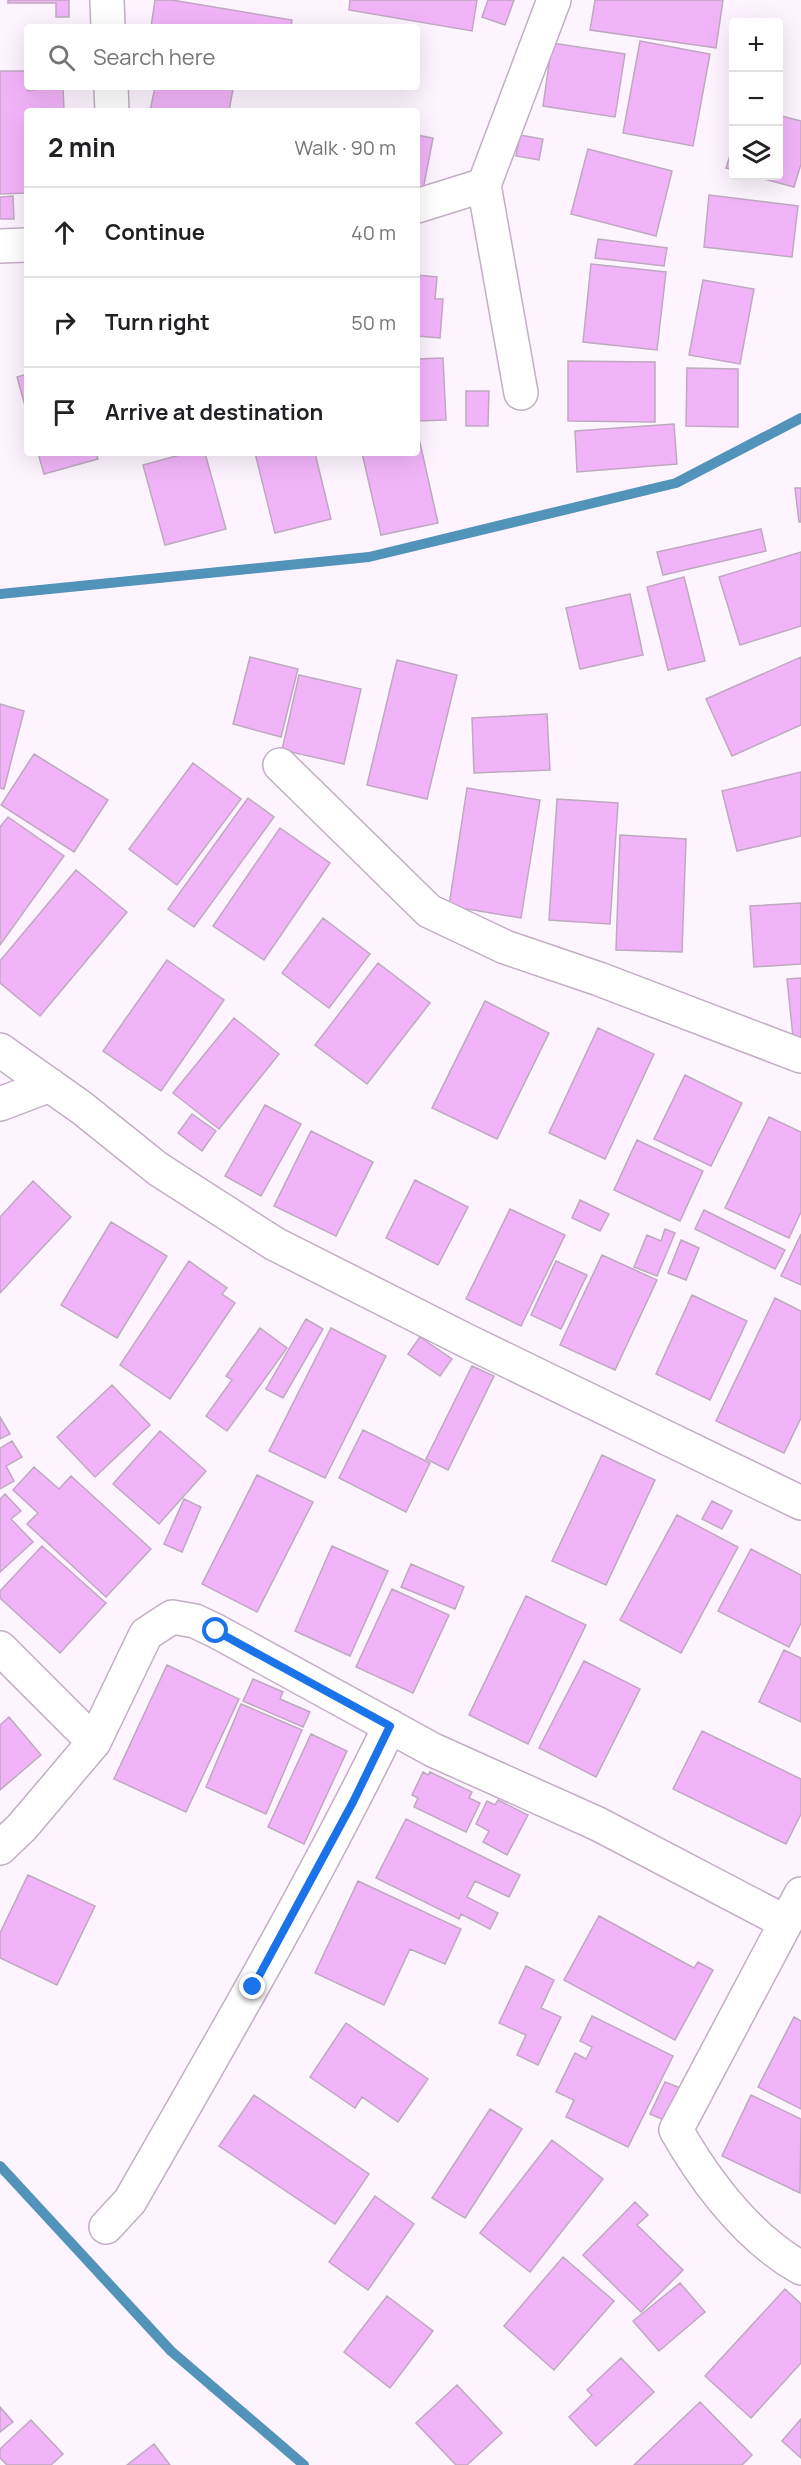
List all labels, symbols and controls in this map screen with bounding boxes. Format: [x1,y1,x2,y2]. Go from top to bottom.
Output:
map controls [729,18,783,180]
button: + [729,18,783,72]
search box [24,24,420,90]
icon: search [45,41,78,74]
text: Search here [93,42,215,72]
button: − [729,72,783,126]
button: layers [729,126,783,180]
text: 2 min [48,129,116,165]
text: Walk · 90 m [294,134,396,161]
icon: ahead [48,216,81,249]
text: Continue [105,217,205,247]
text: 40 m [351,219,396,246]
icon: right [48,306,81,339]
text: Turn right [105,307,210,337]
text: 50 m [351,309,396,336]
icon: arrive [48,396,81,429]
text: Arrive at destination [105,397,323,427]
route start [202,1617,228,1643]
route end [239,1973,265,1999]

